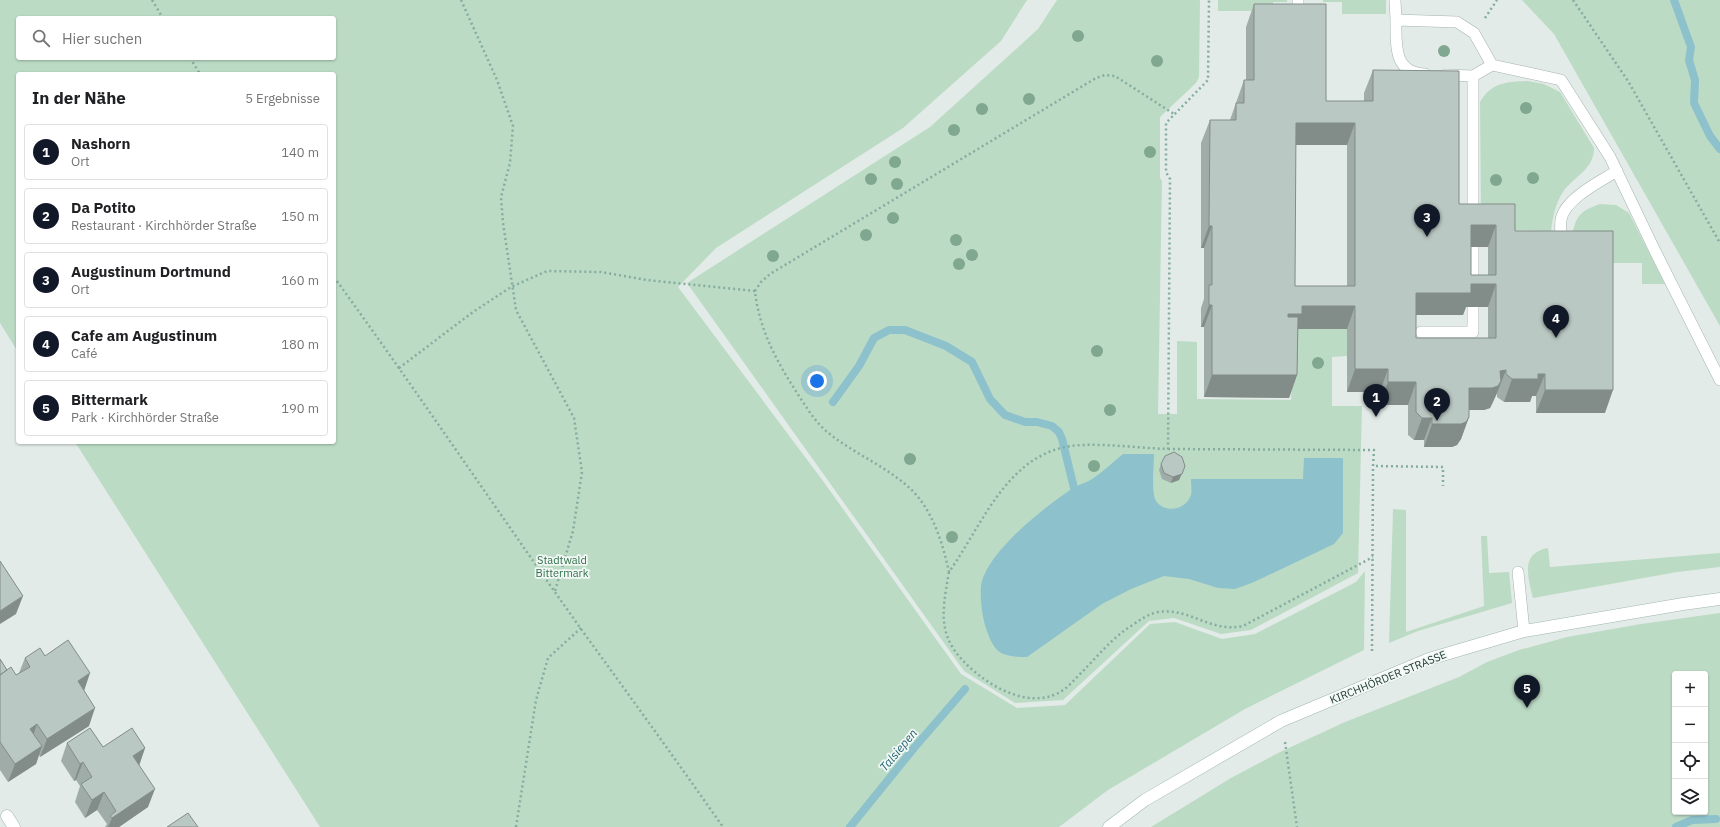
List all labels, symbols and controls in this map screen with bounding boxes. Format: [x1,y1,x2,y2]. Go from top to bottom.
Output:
search box [16,16,336,60]
icon: search [30,27,52,49]
text: Hier suchen [62,29,142,48]
text: In der Nähe [32,87,126,109]
text: 5 Ergebnisse [245,90,320,107]
text: Nashorn [71,134,130,153]
text: 1 [42,144,50,161]
text: 140 m [281,144,319,161]
text: Ort [71,153,90,170]
text: Da Potito [71,198,136,217]
pin: 3 [1414,204,1440,237]
text: 2 [42,208,50,225]
text: 150 m [281,208,319,225]
text: Restaurant · Kirchhörder Straße [71,217,257,234]
text: Augustinum Dortmund [71,262,231,281]
text: 3 [42,272,50,289]
text: 160 m [281,272,319,289]
text: Ort [71,281,90,298]
pin: 4 [1543,305,1569,338]
text: Cafe am Augustinum [71,326,217,345]
text: 4 [42,336,50,353]
text: 180 m [281,336,319,353]
text: Café [71,345,97,362]
your location [807,371,827,391]
pin: 1 [1363,384,1389,417]
pin: 2 [1424,388,1450,421]
text: Bittermark [71,390,148,409]
text: 5 [42,400,50,417]
text: 190 m [281,400,319,417]
text: Park · Kirchhörder Straße [71,409,219,426]
park label: Stadtwald Bittermark [536,553,589,580]
street label: KIRCHHÖRDER STRASSE [1328,647,1448,707]
map controls [1672,671,1708,815]
button: + [1672,671,1708,707]
pin: 5 [1514,675,1540,708]
button: − [1672,707,1708,743]
water label: Talsiepen [876,726,920,774]
button: locate [1672,743,1708,779]
button: layers [1672,779,1708,815]

